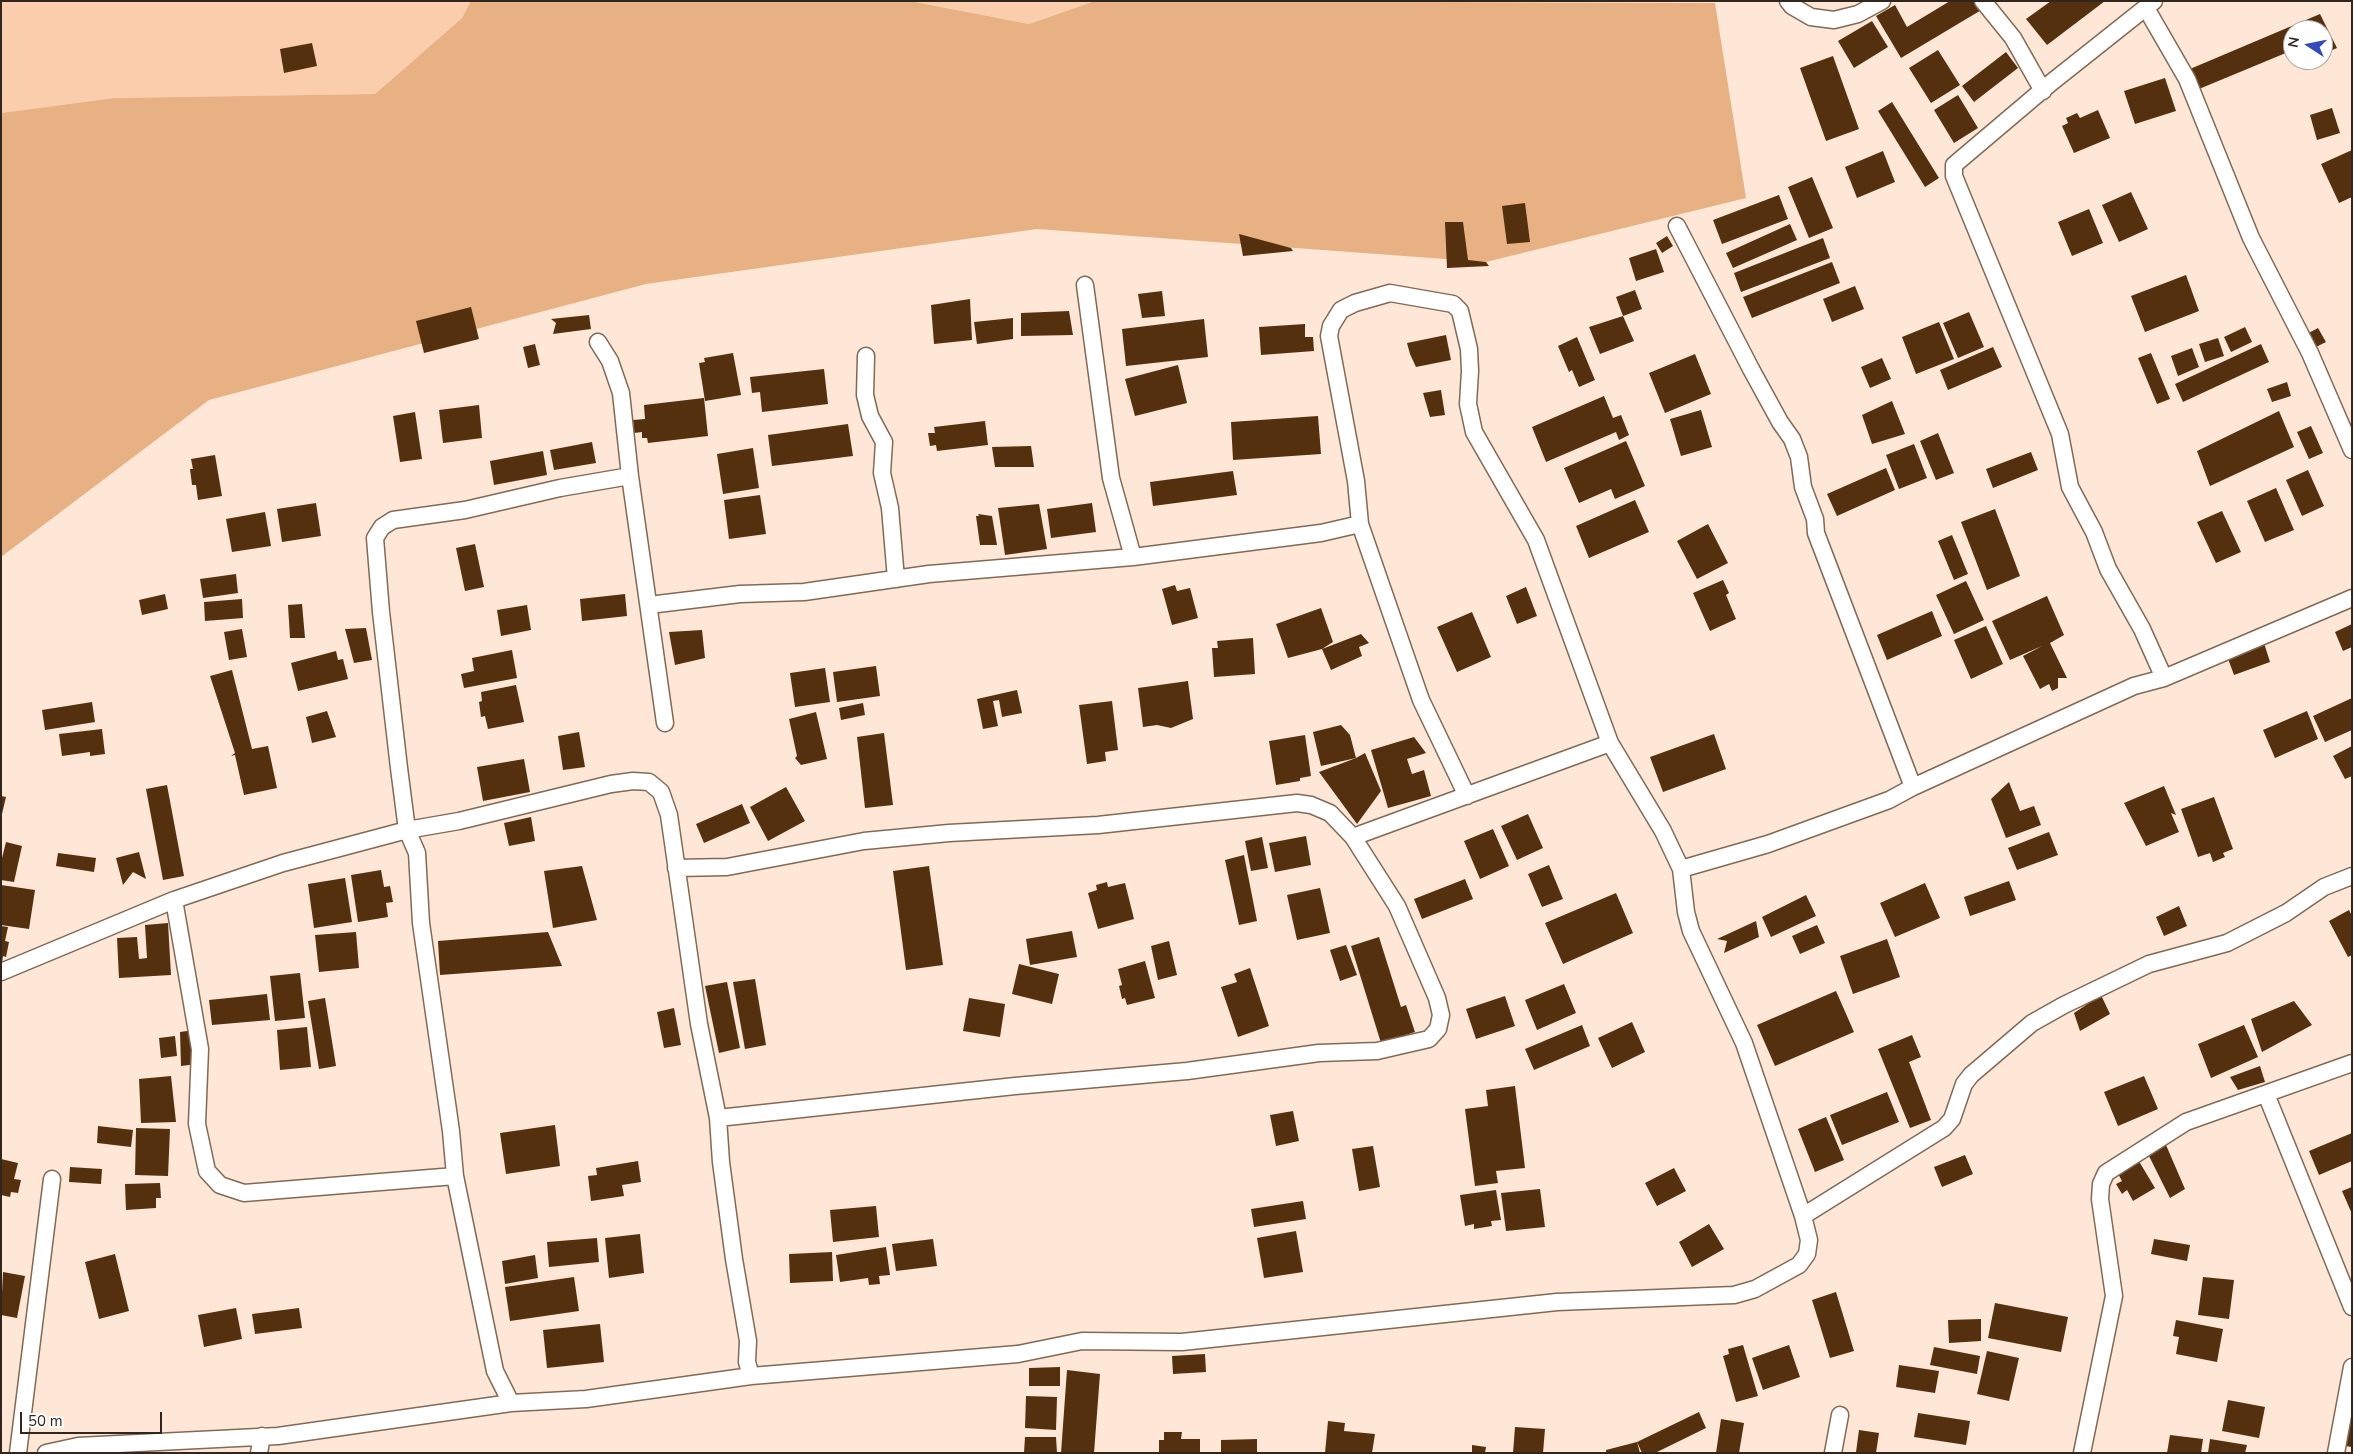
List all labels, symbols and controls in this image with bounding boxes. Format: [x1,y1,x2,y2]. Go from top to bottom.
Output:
north arrow [2283,20,2333,70]
text: N [2283,35,2304,49]
scale bar [22,1402,165,1434]
text: 50 m [28,1411,63,1431]

